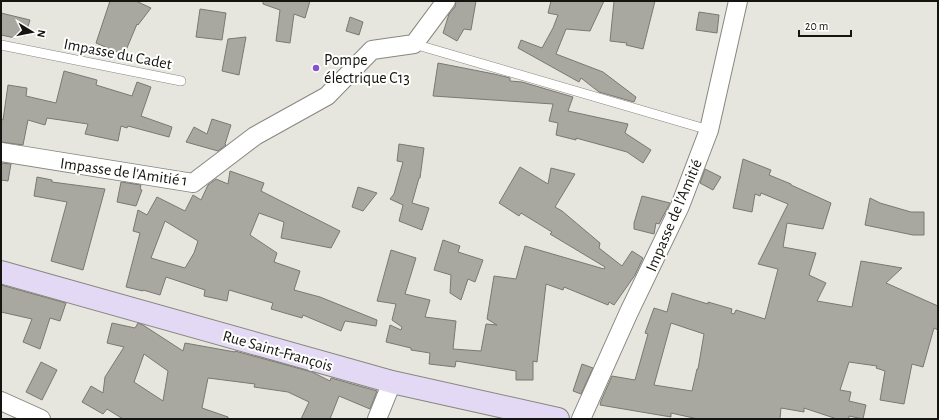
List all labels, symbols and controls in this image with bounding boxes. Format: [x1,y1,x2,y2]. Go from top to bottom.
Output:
north arrow [12,12,52,52]
scale bar [799,12,851,38]
text: 20 m [805,20,828,32]
text: N [35,29,47,38]
street label: Impasse du Cadet [62,36,173,72]
place label: Pompe électrique C13 [324,52,410,86]
marker: Pompe électrique C13 [311,63,321,73]
street label: Impasse de l'Amitié 1 [59,155,189,189]
street label: Impasse de l'Amitié [643,157,705,274]
street label: Rue Saint-François [221,328,335,374]

